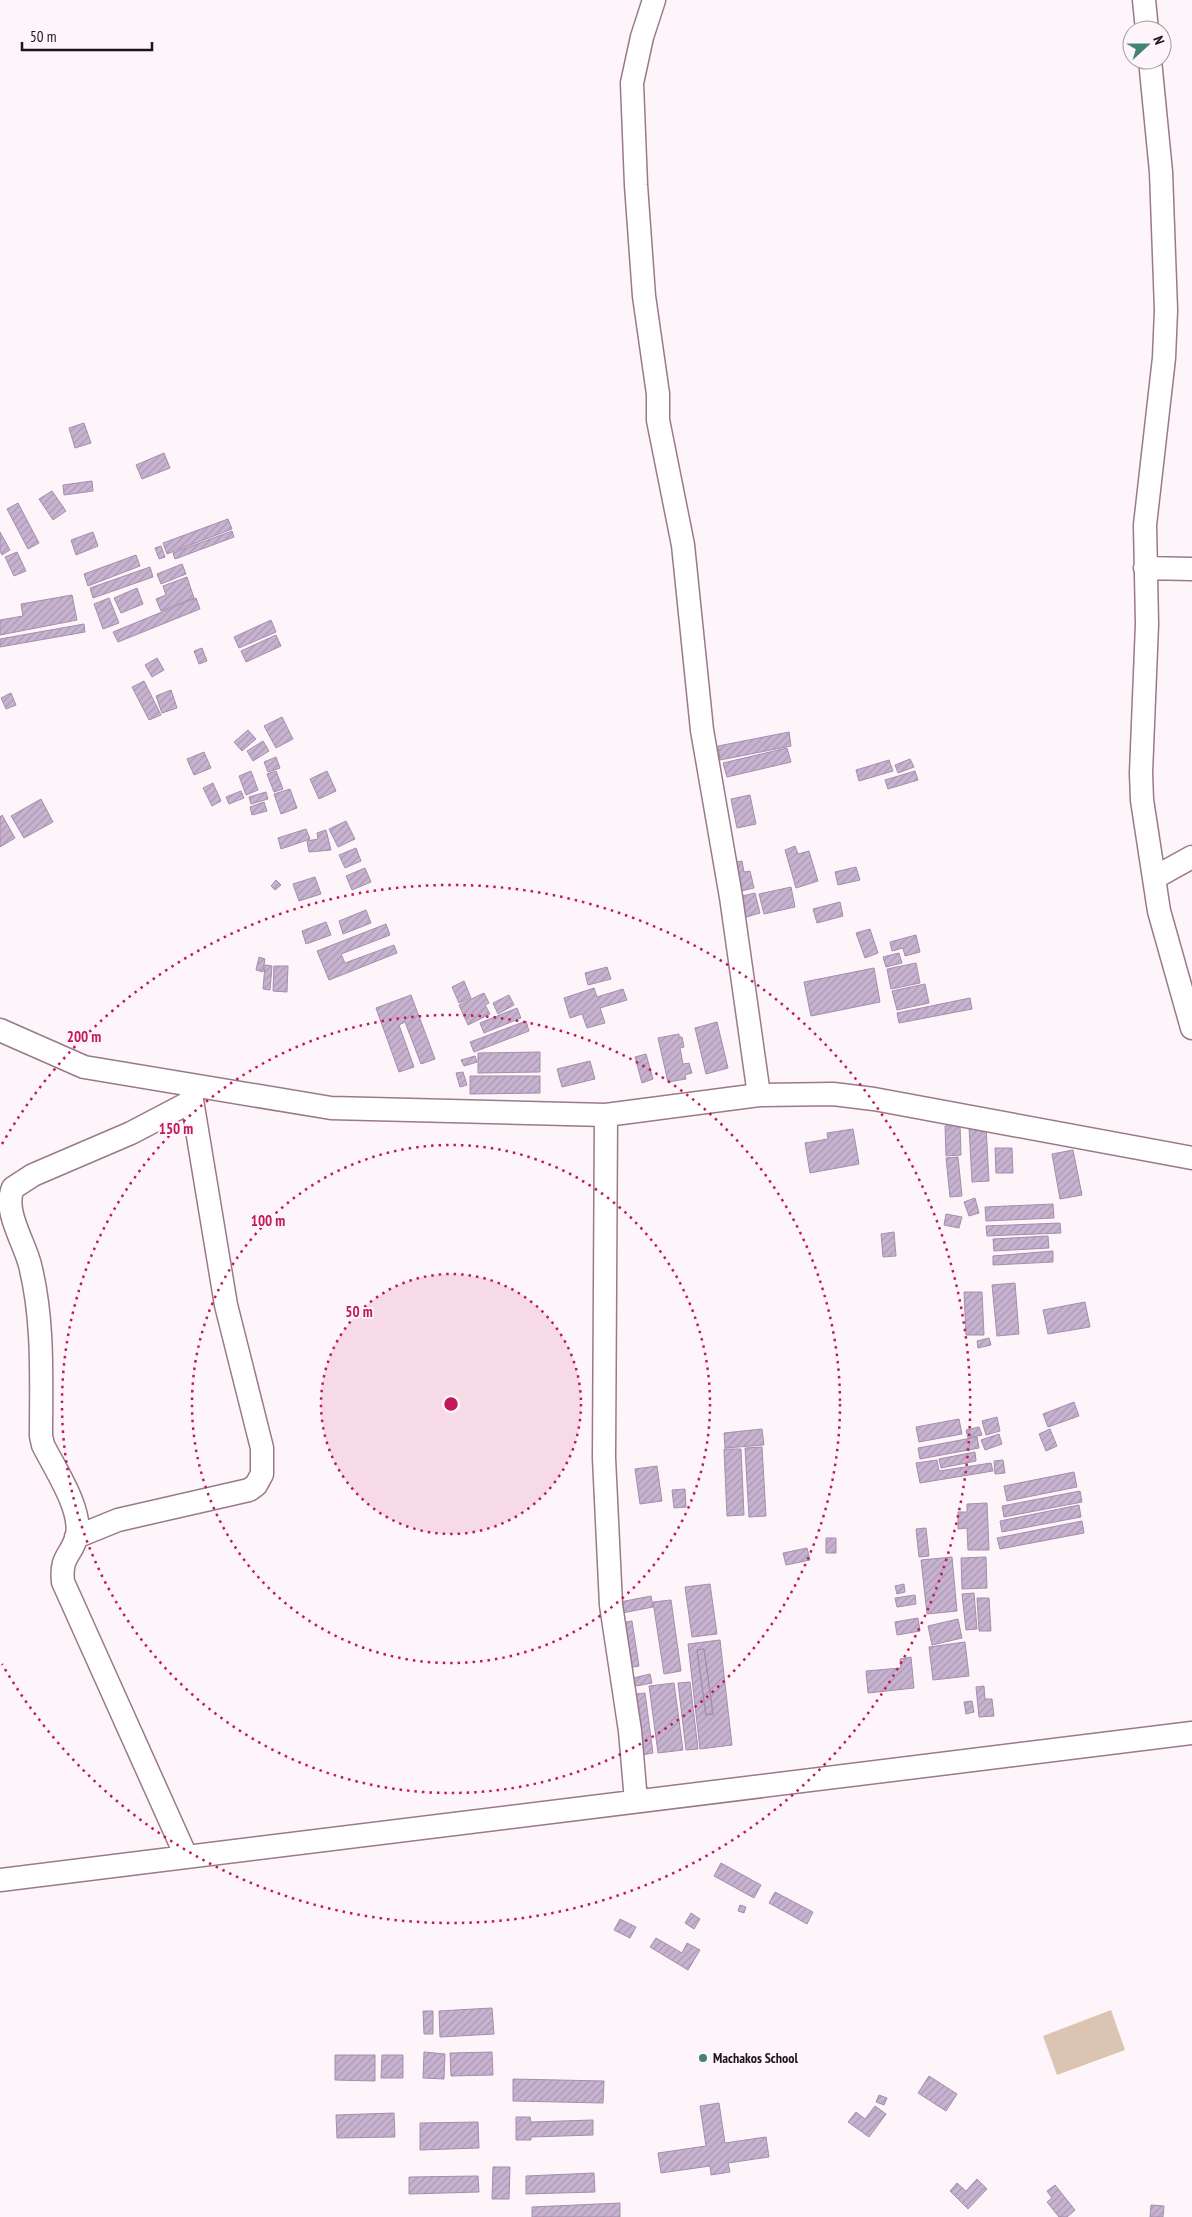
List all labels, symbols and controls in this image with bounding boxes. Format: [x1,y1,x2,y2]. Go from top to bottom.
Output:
scale bar [22,20,152,52]
north arrow [1122,20,1172,70]
text: 50 m [30,27,56,46]
text: N [1149,34,1169,47]
text: 200 m [67,1027,101,1046]
text: 150 m [159,1119,193,1138]
text: 100 m [251,1211,285,1230]
text: 50 m [345,1302,373,1321]
centre of rings [442,1395,460,1413]
place label: Machakos School [713,2049,798,2067]
marker: Machakos School [697,2052,709,2064]

